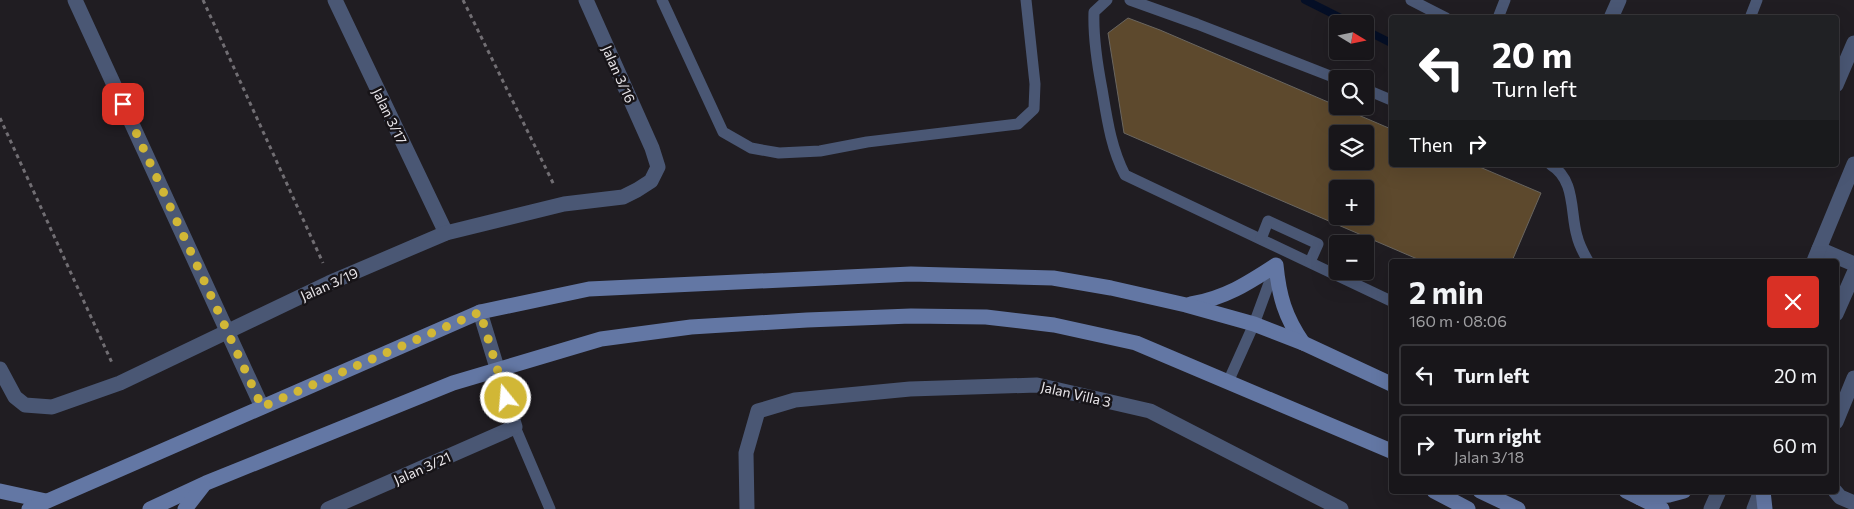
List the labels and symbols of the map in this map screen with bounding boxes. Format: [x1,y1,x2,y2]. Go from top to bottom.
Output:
north arrow [1329,15,1374,60]
street label: Jalan 3/16 [599,42,639,106]
pin [102,83,144,125]
street label: Jalan 3/17 [369,85,411,147]
street label: Jalan 3/19 [297,264,361,304]
position arrow [479,371,531,423]
street label: Jalan Villa 3 [1039,378,1113,410]
street label: Jalan 3/21 [391,448,453,488]

